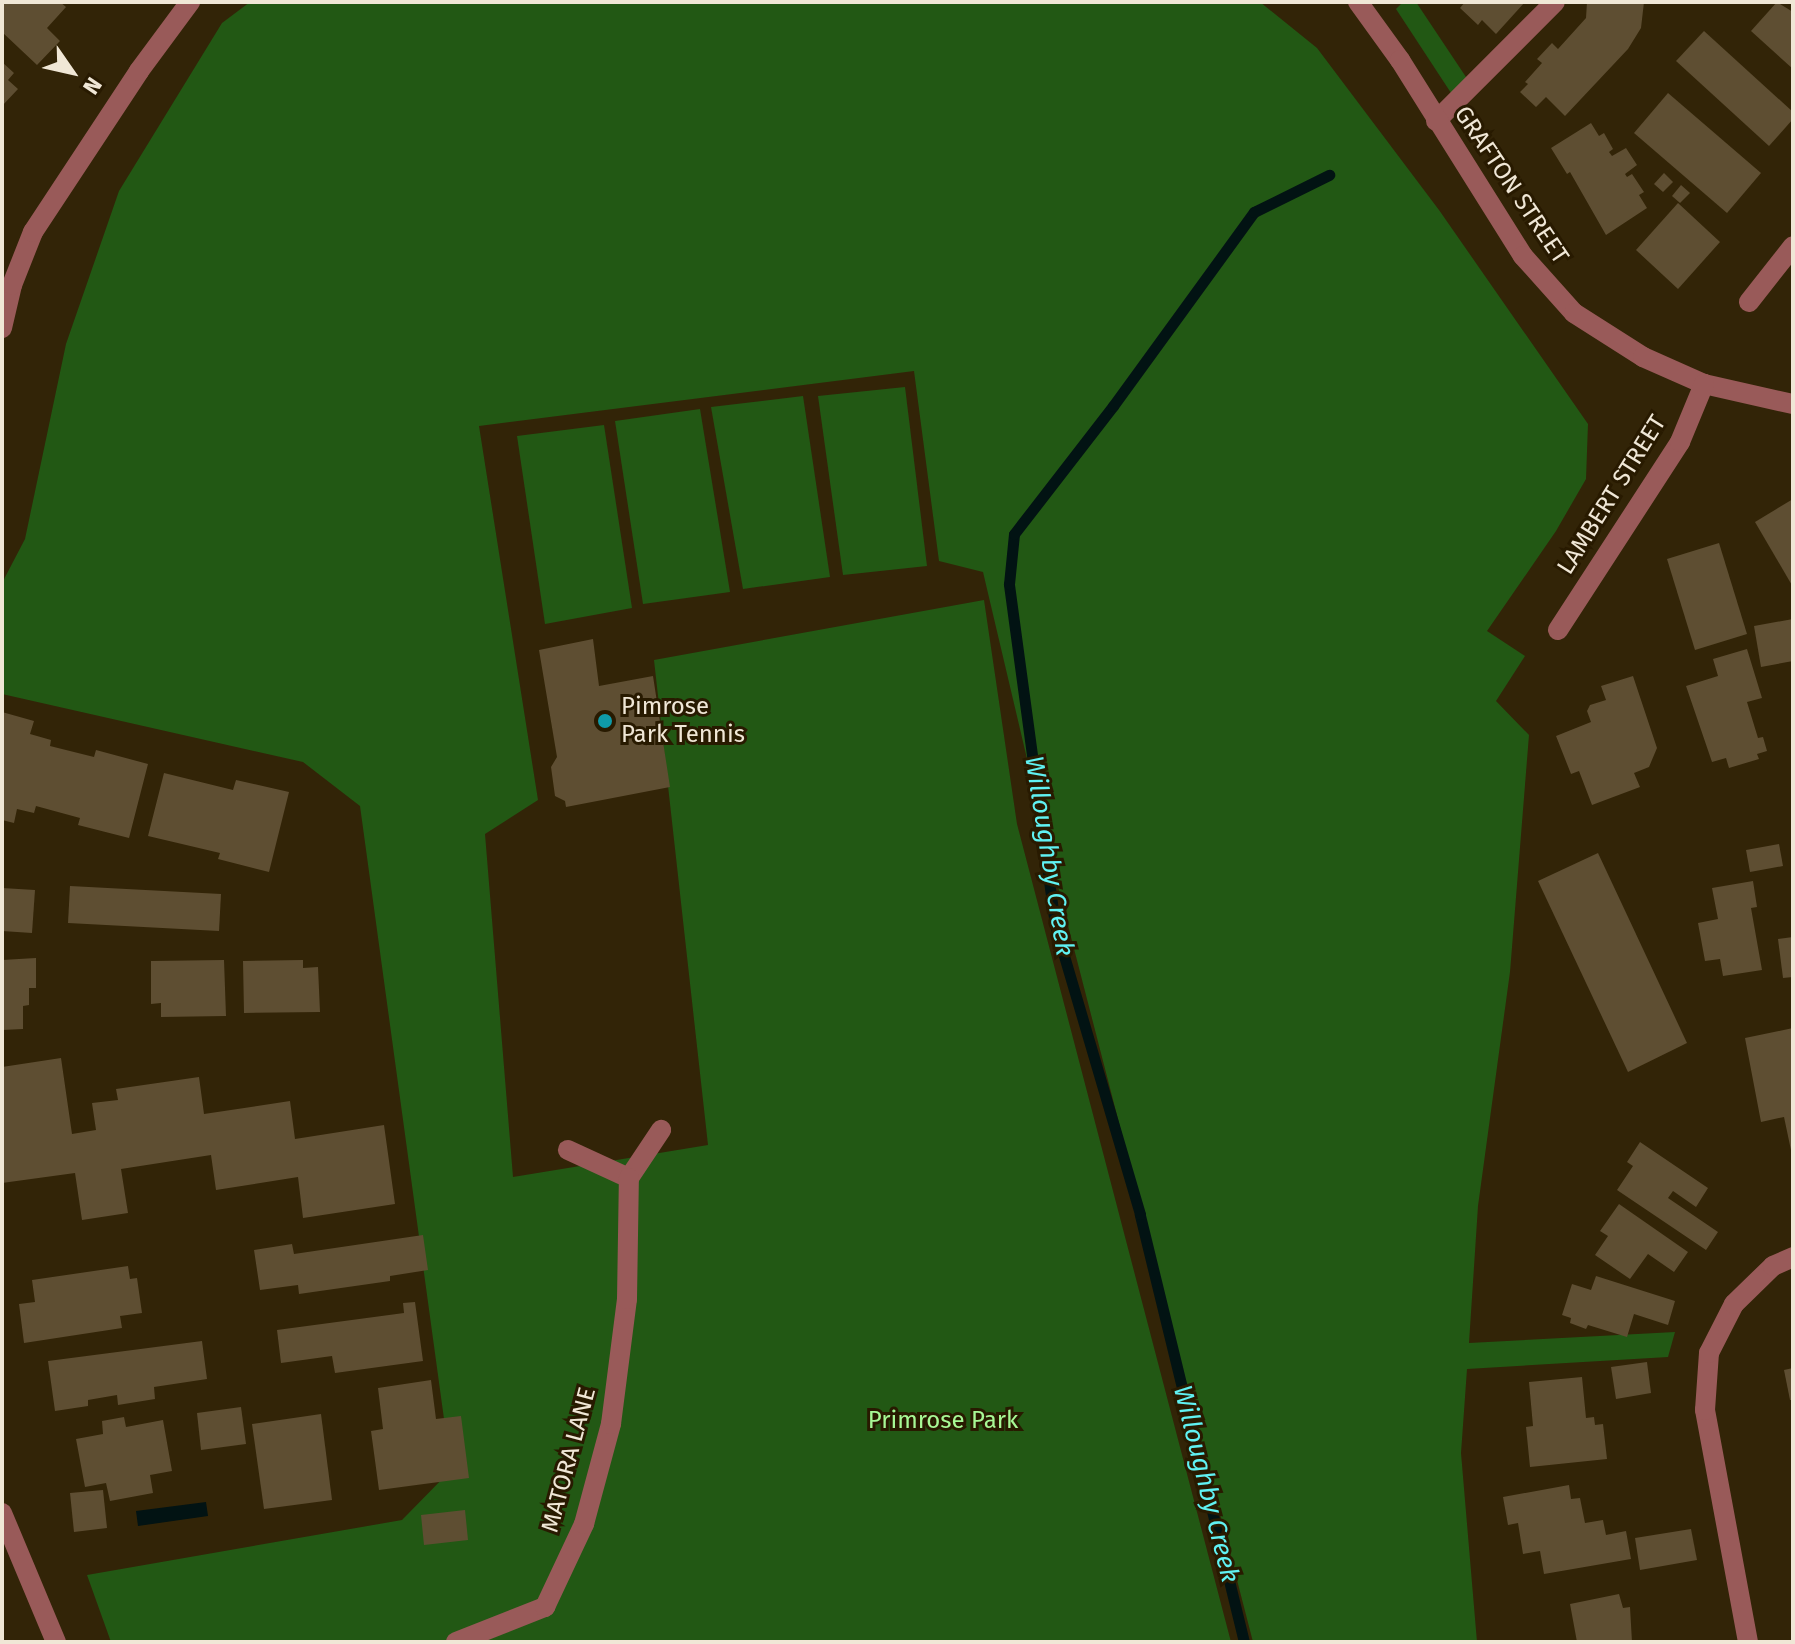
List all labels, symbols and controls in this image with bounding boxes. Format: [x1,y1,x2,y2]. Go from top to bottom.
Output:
north arrow [32,32,112,112]
text: N [77,72,108,99]
street label: GRAFTON STREET [1448,101,1574,269]
street label: LAMBERT STREET [1552,410,1672,580]
place label: Pimrose Park Tennis [621,693,745,749]
marker: Pimrose Park Tennis [596,712,614,730]
water label: Willoughby Creek [1018,754,1080,958]
water label: Willoughby Creek [1166,1382,1246,1586]
street label: MATORA LANE [536,1384,602,1536]
park label: Primrose Park [868,1407,1018,1435]

